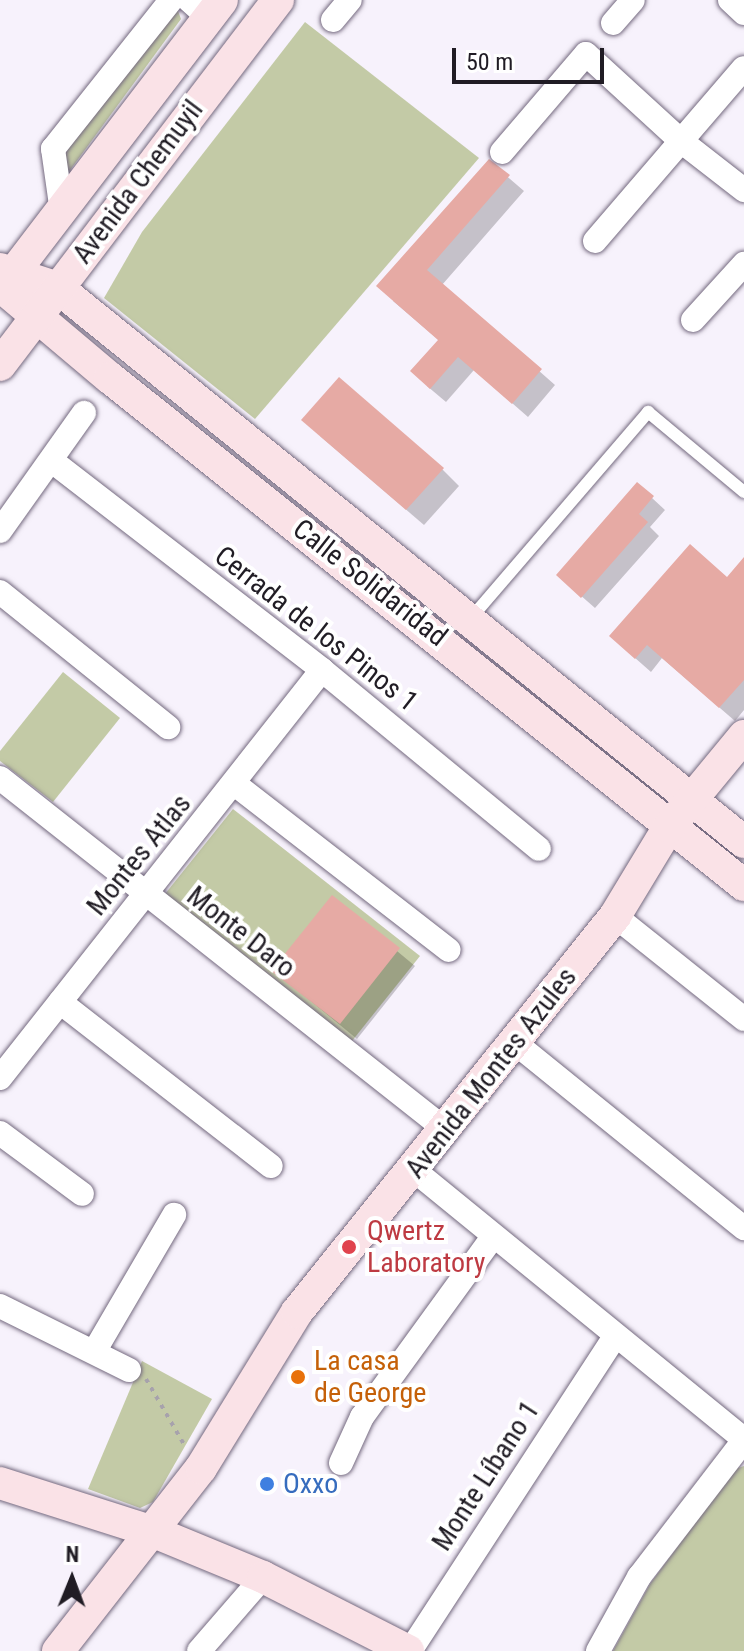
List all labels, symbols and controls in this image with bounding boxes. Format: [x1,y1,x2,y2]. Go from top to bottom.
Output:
scale bar [456,32,608,82]
text: 50 m [466,48,513,76]
street label: Avenida Chemuyil [66,94,210,270]
street label: Calle Solidaridad [286,512,454,654]
street label: Cerrada de los Pinos 1 [208,539,424,719]
street label: Montes Atlas [80,788,198,922]
street label: Monte Daro [180,879,302,985]
street label: Avenida Montes Azules [398,961,584,1185]
place label: Qwertz Laboratory [367,1214,485,1280]
marker: Qwertz Laboratory [338,1236,360,1258]
place label: La casa de George [314,1344,426,1410]
marker: La casa de George [289,1368,307,1386]
street label: Monte Líbano 1 [425,1395,547,1557]
place label: Oxxo [283,1467,338,1501]
marker: Oxxo [258,1475,276,1493]
north arrow [32,1539,112,1619]
text: N [65,1542,79,1567]

